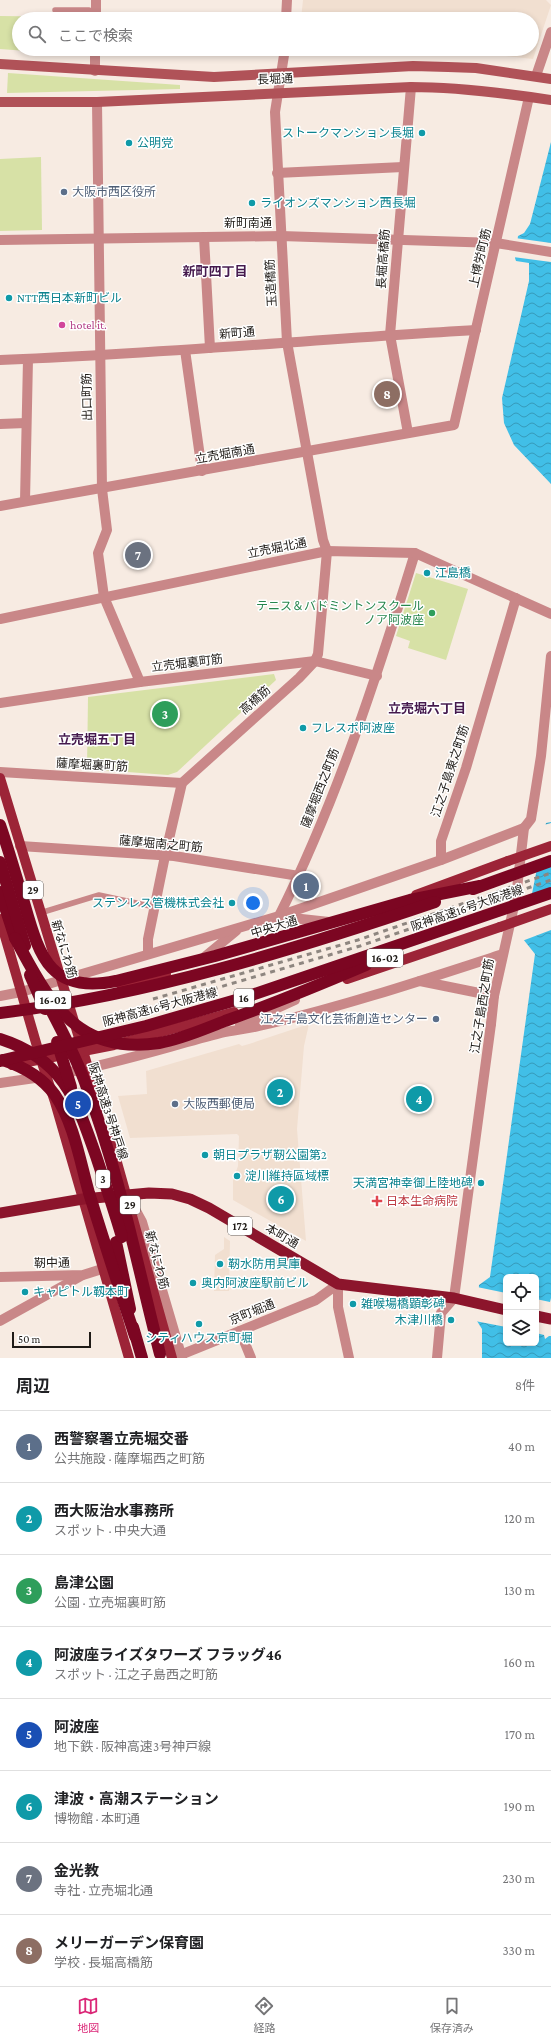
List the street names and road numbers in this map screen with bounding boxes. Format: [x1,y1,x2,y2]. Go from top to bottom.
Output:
street label: 長堀通 [257,71,293,87]
street label: 新町南通 [224,216,272,230]
street label: 上博労町筋 [466,227,494,289]
street label: 長堀高橋筋 [374,229,392,289]
street label: 玉造橋筋 [263,259,279,307]
street label: 新町通 [218,324,256,342]
street label: 出口町筋 [80,373,94,421]
street label: 立売堀南通 [194,442,256,466]
street label: 立売堀北通 [246,535,308,561]
street label: 立売堀裏町筋 [150,652,224,674]
street label: 高橋筋 [237,683,273,717]
street label: 江之子島東之町筋 [429,723,471,819]
street label: 薩摩堀西之町筋 [298,746,342,830]
street label: 薩摩堀裏町筋 [56,756,128,774]
street label: 薩摩堀南之町筋 [119,833,203,855]
road number: 29 [23,881,43,899]
street label: 阪神高速16号大阪港線 [409,882,525,934]
street label: 中央大通 [249,913,299,941]
street label: 新なにわ筋 [49,918,79,980]
road number: 16-02 [367,949,403,967]
street label: 江之子島西之町筋 [468,957,496,1055]
street label: 阪神高速16号大阪港線 [101,985,219,1029]
road number: 16 [234,989,254,1007]
road number: 16-02 [35,991,71,1009]
street label: 阪神高速3号神戸線 [86,1060,130,1162]
road number: 3 [96,1170,110,1188]
road number: 29 [120,1196,140,1214]
road number: 172 [228,1217,252,1235]
street label: 本町通 [263,1221,301,1251]
street label: 新なにわ筋 [142,1229,172,1291]
street label: 靭中通 [34,1256,70,1270]
street label: 京町堀通 [227,1297,277,1327]

